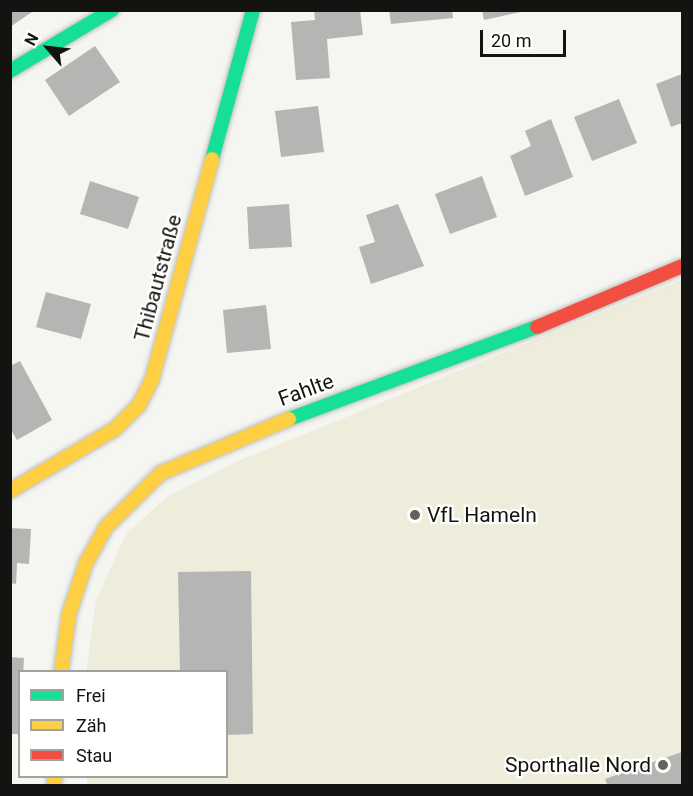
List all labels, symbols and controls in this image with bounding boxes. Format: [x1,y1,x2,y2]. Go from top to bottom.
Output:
north arrow [18,18,78,78]
scale bar [483,18,568,56]
text: N [21,30,43,49]
text: 20 m [491,30,531,51]
street label: Thibautstraße [129,212,187,344]
street label: Fahlte [275,368,337,412]
place label: VfL Hameln [427,502,537,528]
marker: VfL Hameln [408,508,422,522]
legend [18,670,228,778]
text: Frei [76,685,106,706]
text: Zäh [76,715,107,736]
text: Stau [76,745,112,766]
place label: Sporthalle Nord [505,752,651,778]
marker: Sporthalle Nord [656,758,670,772]

